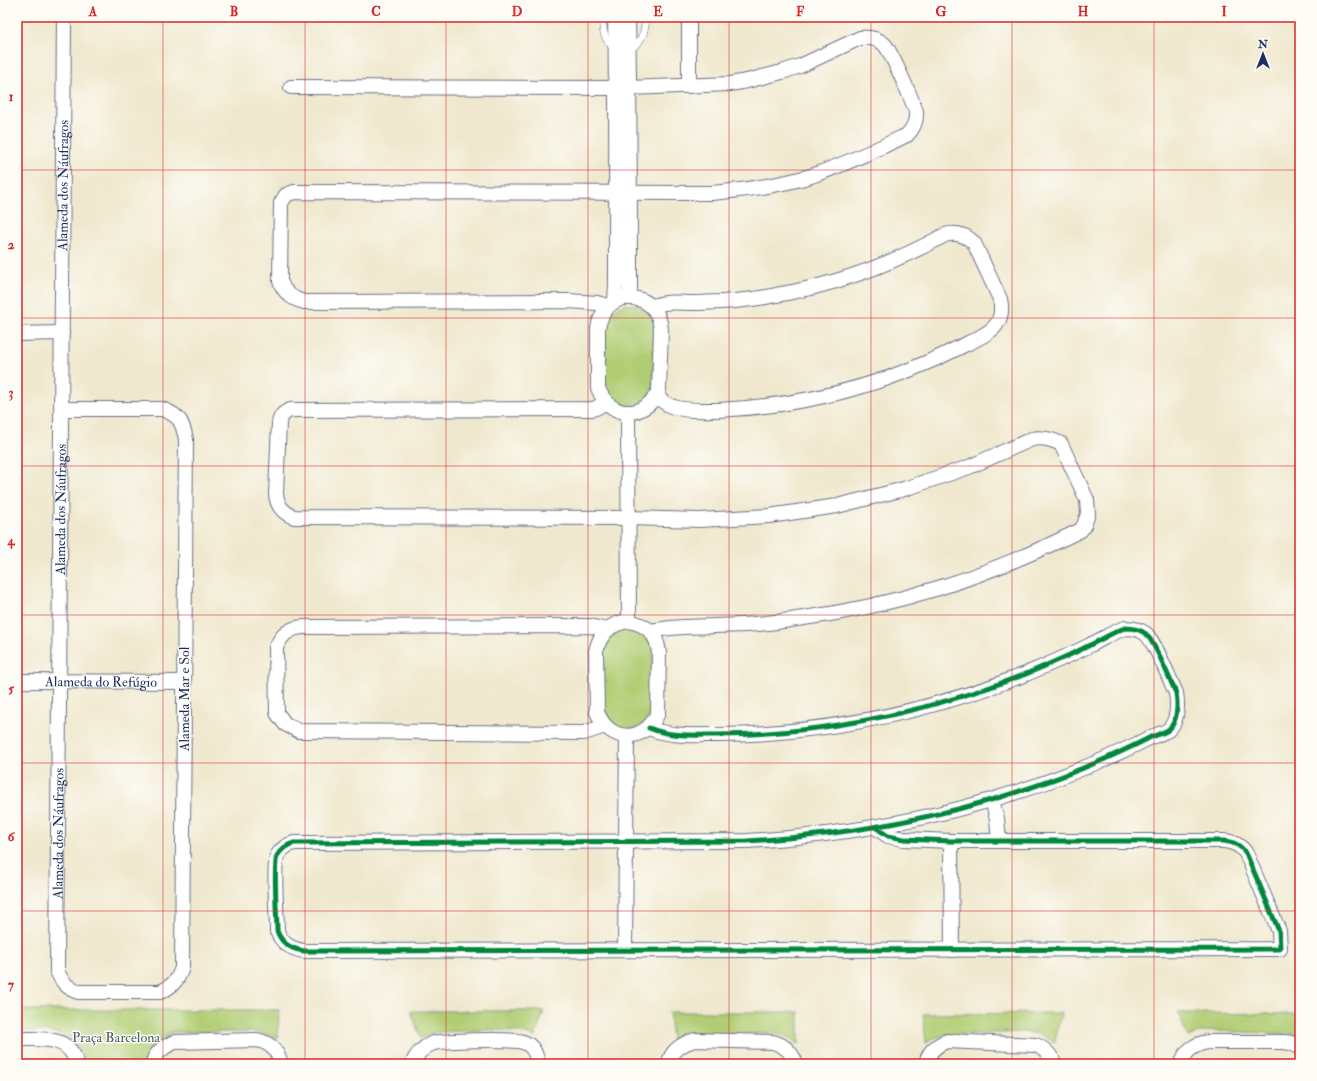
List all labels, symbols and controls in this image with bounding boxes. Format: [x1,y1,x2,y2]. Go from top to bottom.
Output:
text: A [88,4,98,20]
text: B [230,4,238,20]
text: C [371,4,381,20]
text: D [512,4,523,20]
text: E [653,4,663,20]
text: F [796,4,805,20]
text: G [936,4,947,20]
text: H [1078,4,1089,20]
text: I [1221,4,1227,20]
north arrow [1243,34,1283,74]
text: N [1257,38,1269,51]
text: 1 [9,89,14,105]
street label: Alameda dos Náufragos [54,120,72,252]
text: 2 [8,237,15,253]
text: 3 [9,385,14,401]
street label: Alameda dos Náufragos [52,444,70,576]
text: 4 [6,533,15,549]
street label: Alameda Mar e Sol [176,646,193,752]
street label: Alameda do Refúgio [44,673,157,691]
text: 5 [8,681,14,697]
street label: Alameda dos Náufragos [50,768,67,900]
text: 6 [8,829,16,845]
text: 7 [8,977,15,993]
park label: Praça Barcelona [72,1029,160,1046]

